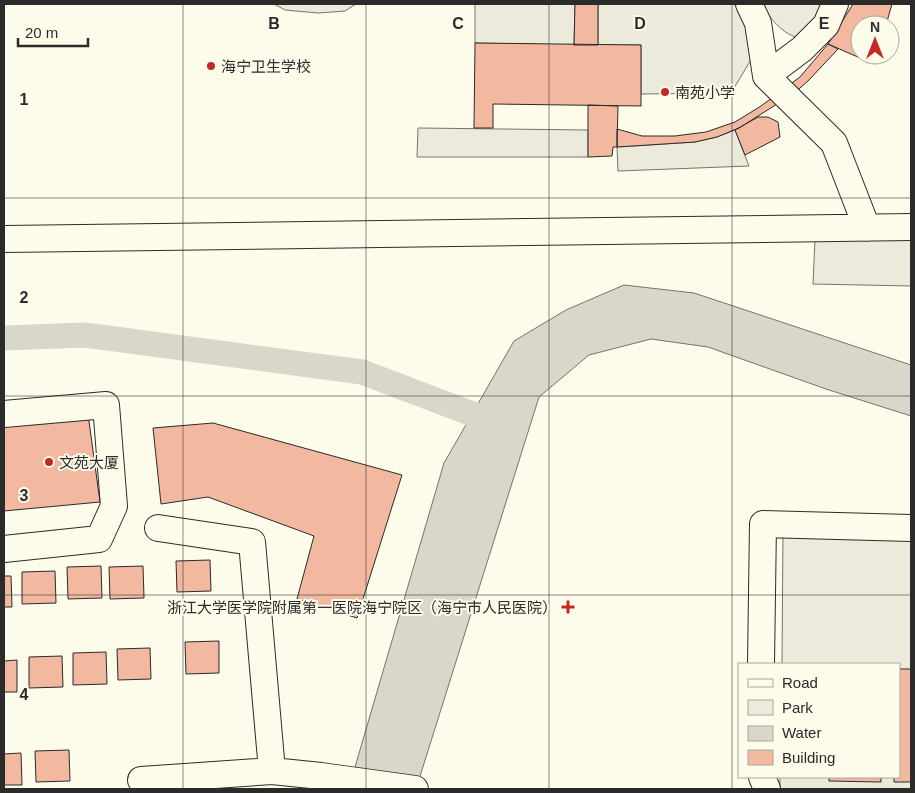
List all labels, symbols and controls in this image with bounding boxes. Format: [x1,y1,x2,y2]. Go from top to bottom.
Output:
scale bar [18,15,88,47]
text: B [268,15,280,32]
text: C [452,15,464,32]
text: D [634,15,646,32]
text: E [819,15,830,32]
north arrow [850,15,900,65]
text: N [870,19,880,35]
text: 20 m [25,24,58,41]
place label: 海宁卫生学校 [221,58,311,75]
marker: 海宁卫生学校 [205,60,217,72]
place label: 南苑小学 [675,84,735,101]
marker: 南苑小学 [659,86,671,98]
text: 1 [20,91,29,108]
text: 2 [20,289,29,306]
place label: 文苑大厦 [59,454,119,471]
marker: 文苑大厦 [43,456,55,468]
text: 3 [20,487,29,504]
place label: 浙江大学医学院附属第一医院海宁院区（海宁市人民医院） [167,599,557,616]
marker: 浙江大学医学院附属第一医院海宁院区（海宁市人民医院） [561,600,575,614]
legend [738,663,900,778]
text: Road [782,674,818,691]
text: 4 [20,686,29,703]
text: Park [782,699,813,716]
text: Water [782,724,821,741]
text: Building [782,749,835,766]

